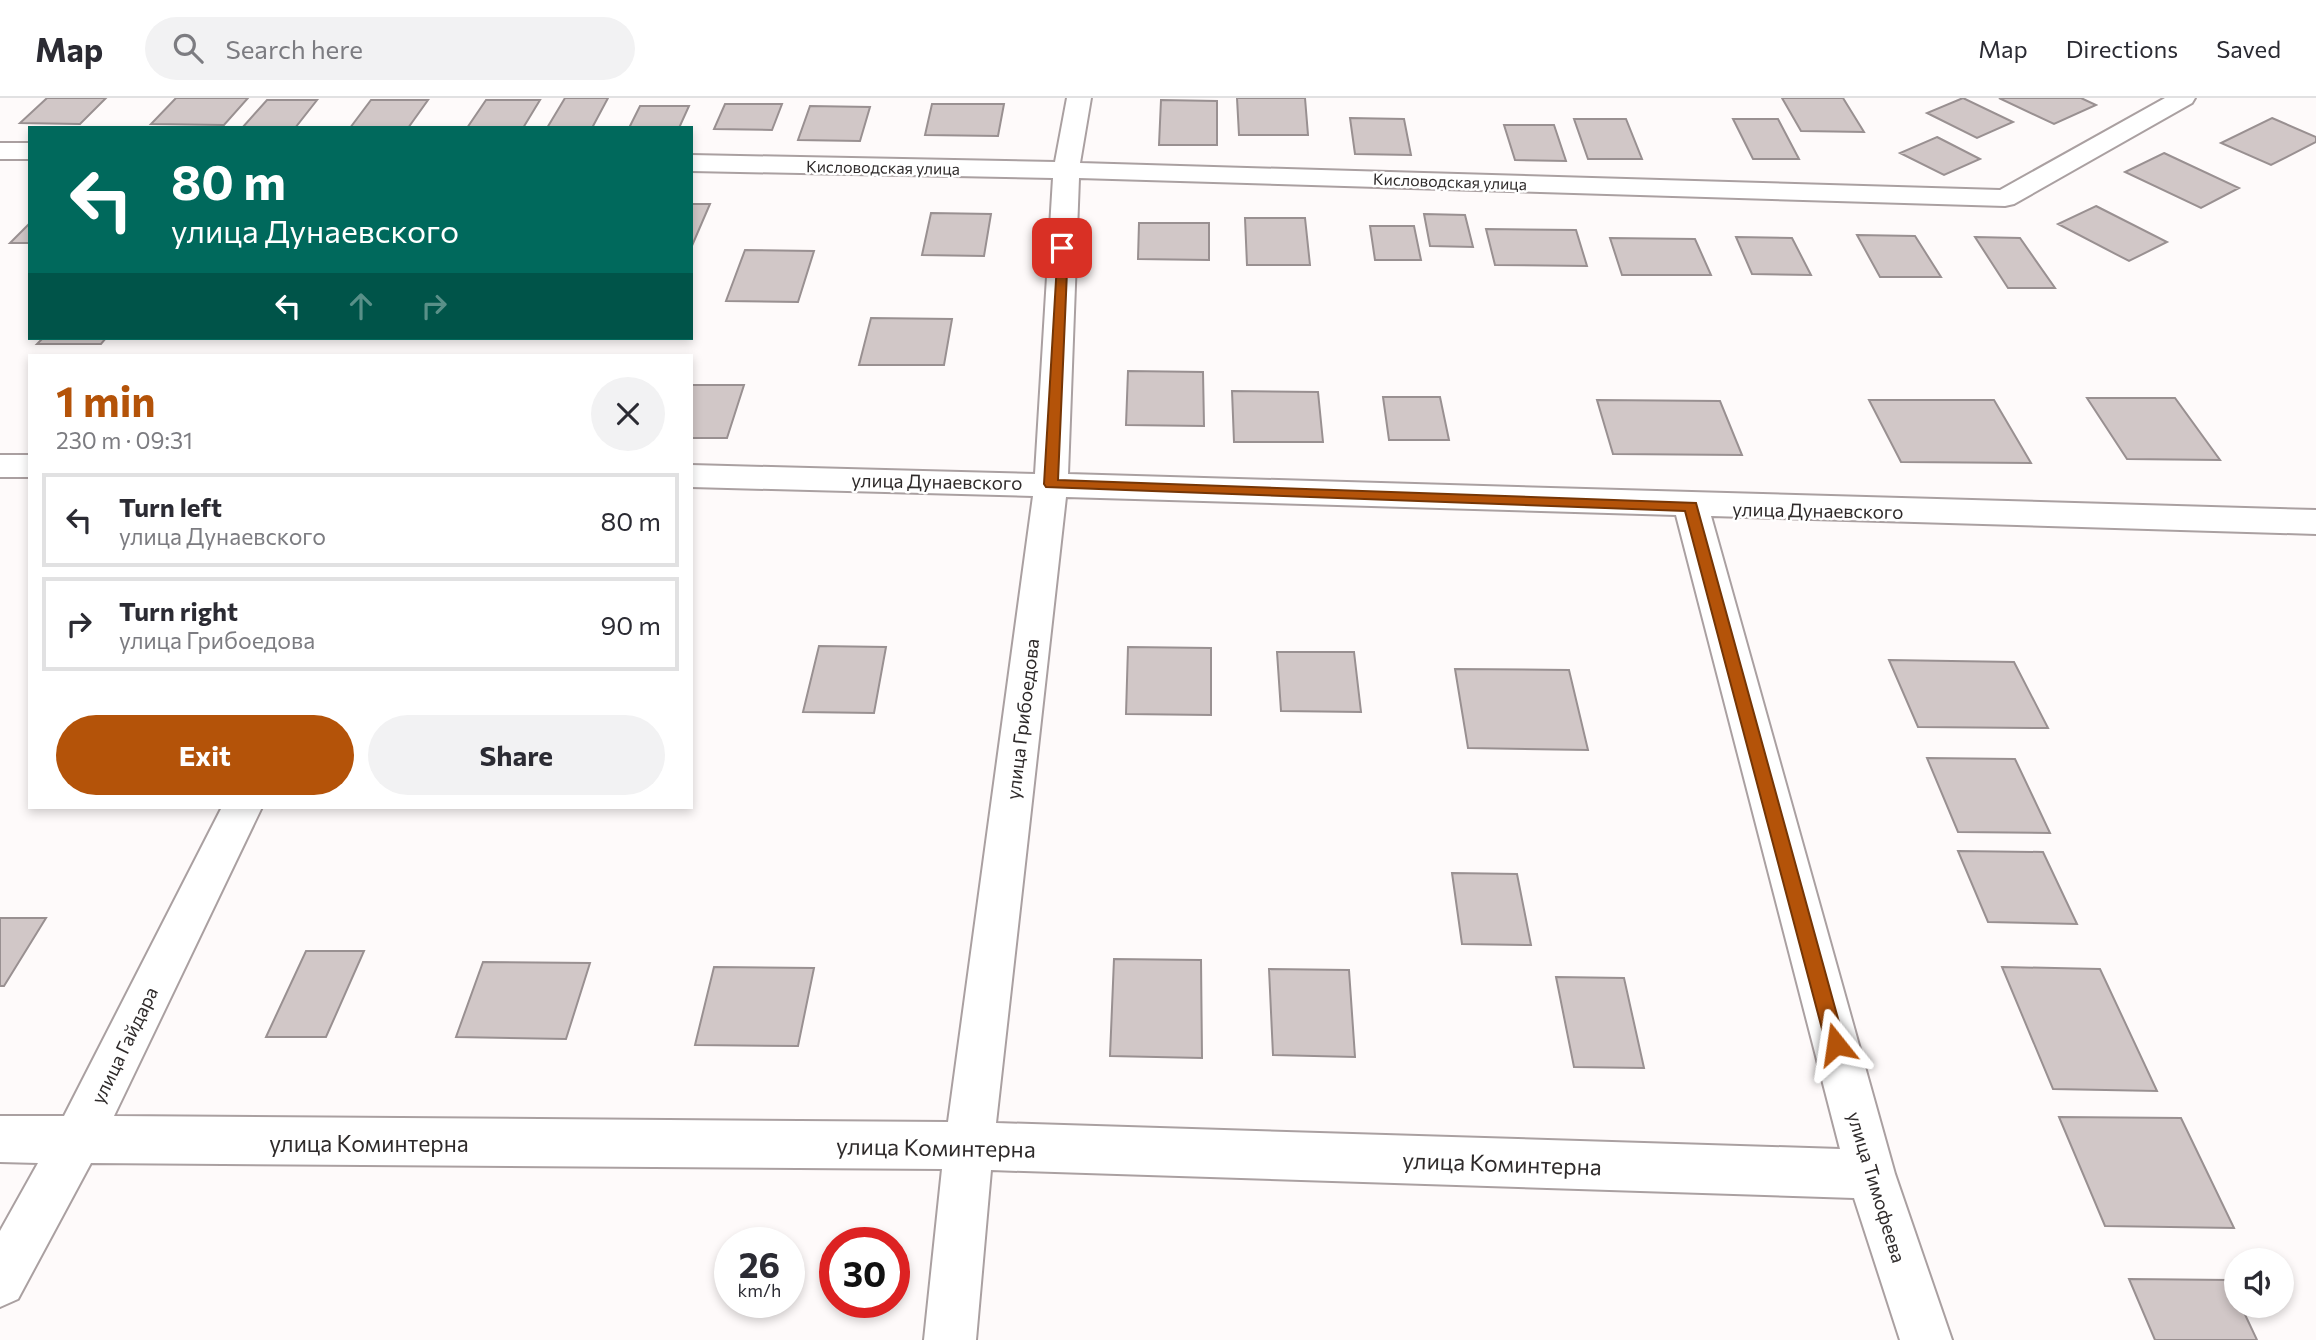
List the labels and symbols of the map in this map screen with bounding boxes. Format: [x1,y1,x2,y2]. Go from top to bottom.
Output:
street label: Кисловодская улица [806,156,960,178]
street label: Кисловодская улица [1373,169,1527,193]
pin [1032,218,1092,278]
street label: улица Дунаевского [851,468,1023,494]
street label: улица Дунаевского [1732,497,1904,523]
street label: улица Грибоедова [1001,637,1043,801]
street label: улица Гайдара [86,983,162,1107]
position arrow [1799,1007,1873,1081]
street label: улица Тимофеева [1843,1109,1911,1265]
street label: улица Коминтерна [269,1129,469,1157]
street label: улица Коминтерна [836,1131,1036,1163]
street label: улица Коминтерна [1402,1146,1602,1180]
speed limit sign: 30 [819,1227,910,1318]

